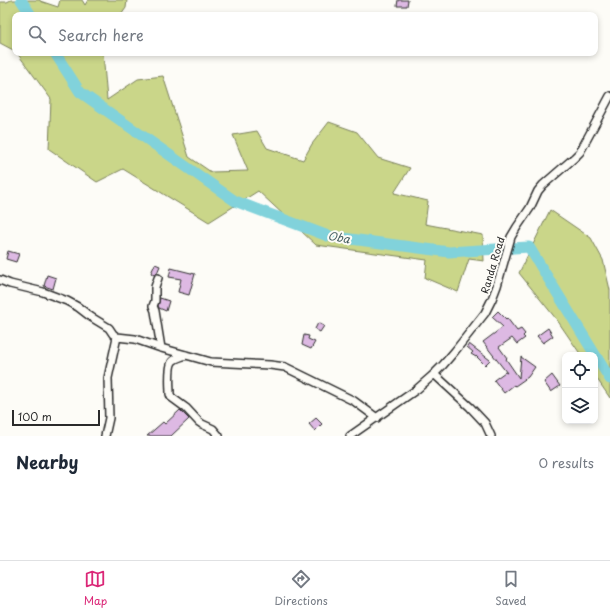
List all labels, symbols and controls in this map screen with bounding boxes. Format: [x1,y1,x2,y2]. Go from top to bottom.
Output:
search box [12,12,598,56]
icon: search [26,23,48,45]
text: Search here [58,23,144,46]
water label: Oba [327,227,352,247]
street label: Randa Road [476,235,508,295]
map controls [562,352,598,424]
button: locate [562,352,598,388]
button: layers [562,388,598,424]
scale bar [12,408,100,427]
text: 100 m [18,408,52,425]
text: Nearby [16,449,78,475]
text: 0 results [539,453,594,472]
tab: Map [84,568,107,609]
tab: Directions [274,568,328,609]
tab: Saved [495,568,526,609]

